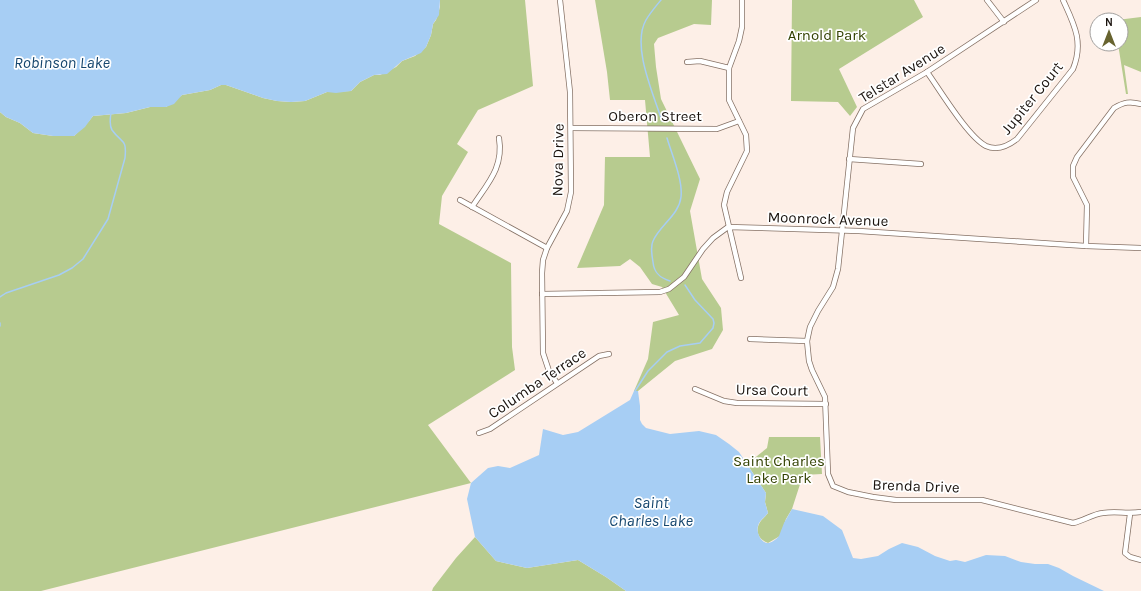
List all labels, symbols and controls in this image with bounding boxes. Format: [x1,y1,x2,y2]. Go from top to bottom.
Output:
north arrow [1089,12,1129,52]
text: N [1105,16,1113,29]
park label: Arnold Park [788,26,866,44]
street label: Telstar Avenue [855,39,949,107]
water label: Robinson Lake [14,53,111,72]
street label: Jupiter Court [997,58,1067,138]
street label: Oberon Street [608,107,702,125]
street label: Nova Drive [548,123,568,197]
street label: Moonrock Avenue [767,208,889,230]
street label: Columba Terrace [485,344,589,422]
street label: Ursa Court [736,380,809,400]
park label: Saint Charles Lake Park [733,452,825,487]
street label: Brenda Drive [872,475,960,497]
water label: Saint Charles Lake [609,493,694,530]

